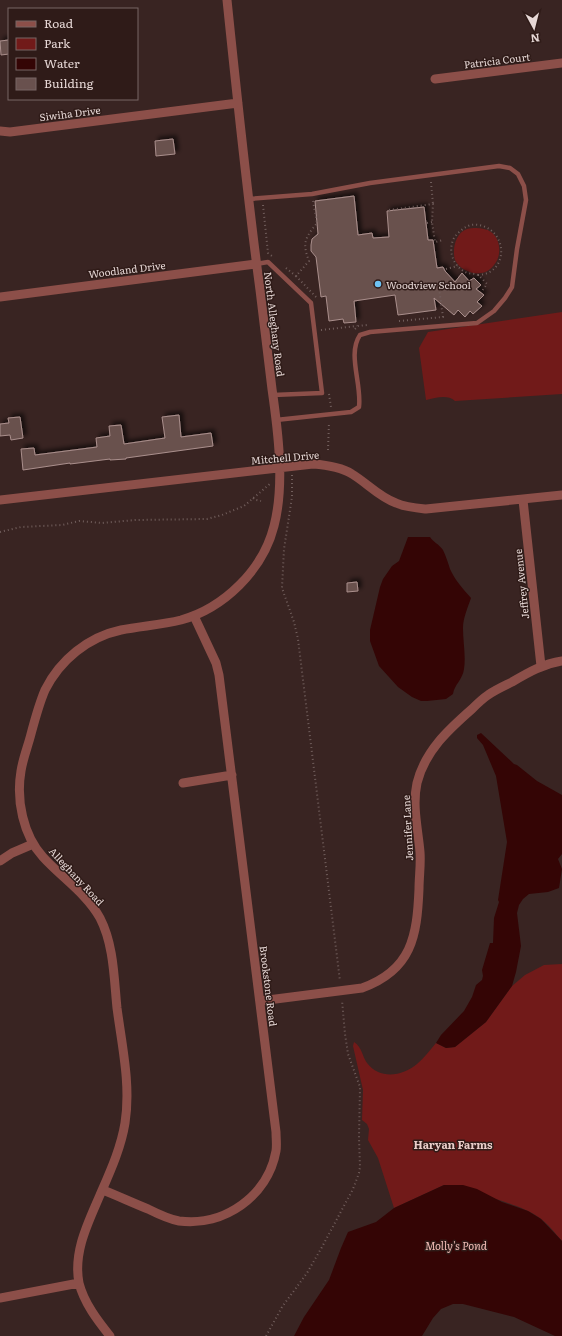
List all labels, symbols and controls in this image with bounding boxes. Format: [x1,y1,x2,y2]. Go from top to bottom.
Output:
legend [8,8,138,100]
north arrow [514,8,554,48]
text: Road [44,14,74,32]
text: N [530,30,541,47]
text: Park [44,34,71,52]
street label: Patricia Court [463,48,531,72]
text: Water [44,54,80,72]
text: Building [44,74,94,92]
street label: Siwiha Drive [39,102,101,124]
street label: Woodland Drive [88,257,166,281]
street label: North Alleghany Road [261,271,289,377]
place label: Woodview School [386,277,471,292]
marker: Woodview School [373,279,383,289]
street label: Mitchell Drive [250,447,320,467]
street label: Jeffrey Avenue [510,548,532,620]
street label: Jennifer Lane [398,795,416,861]
street label: Alleghany Road [46,844,108,908]
street label: Brookstone Road [257,945,281,1027]
district label: Haryan Farms [413,1136,493,1152]
water label: Molly's Pond [425,1237,488,1253]

